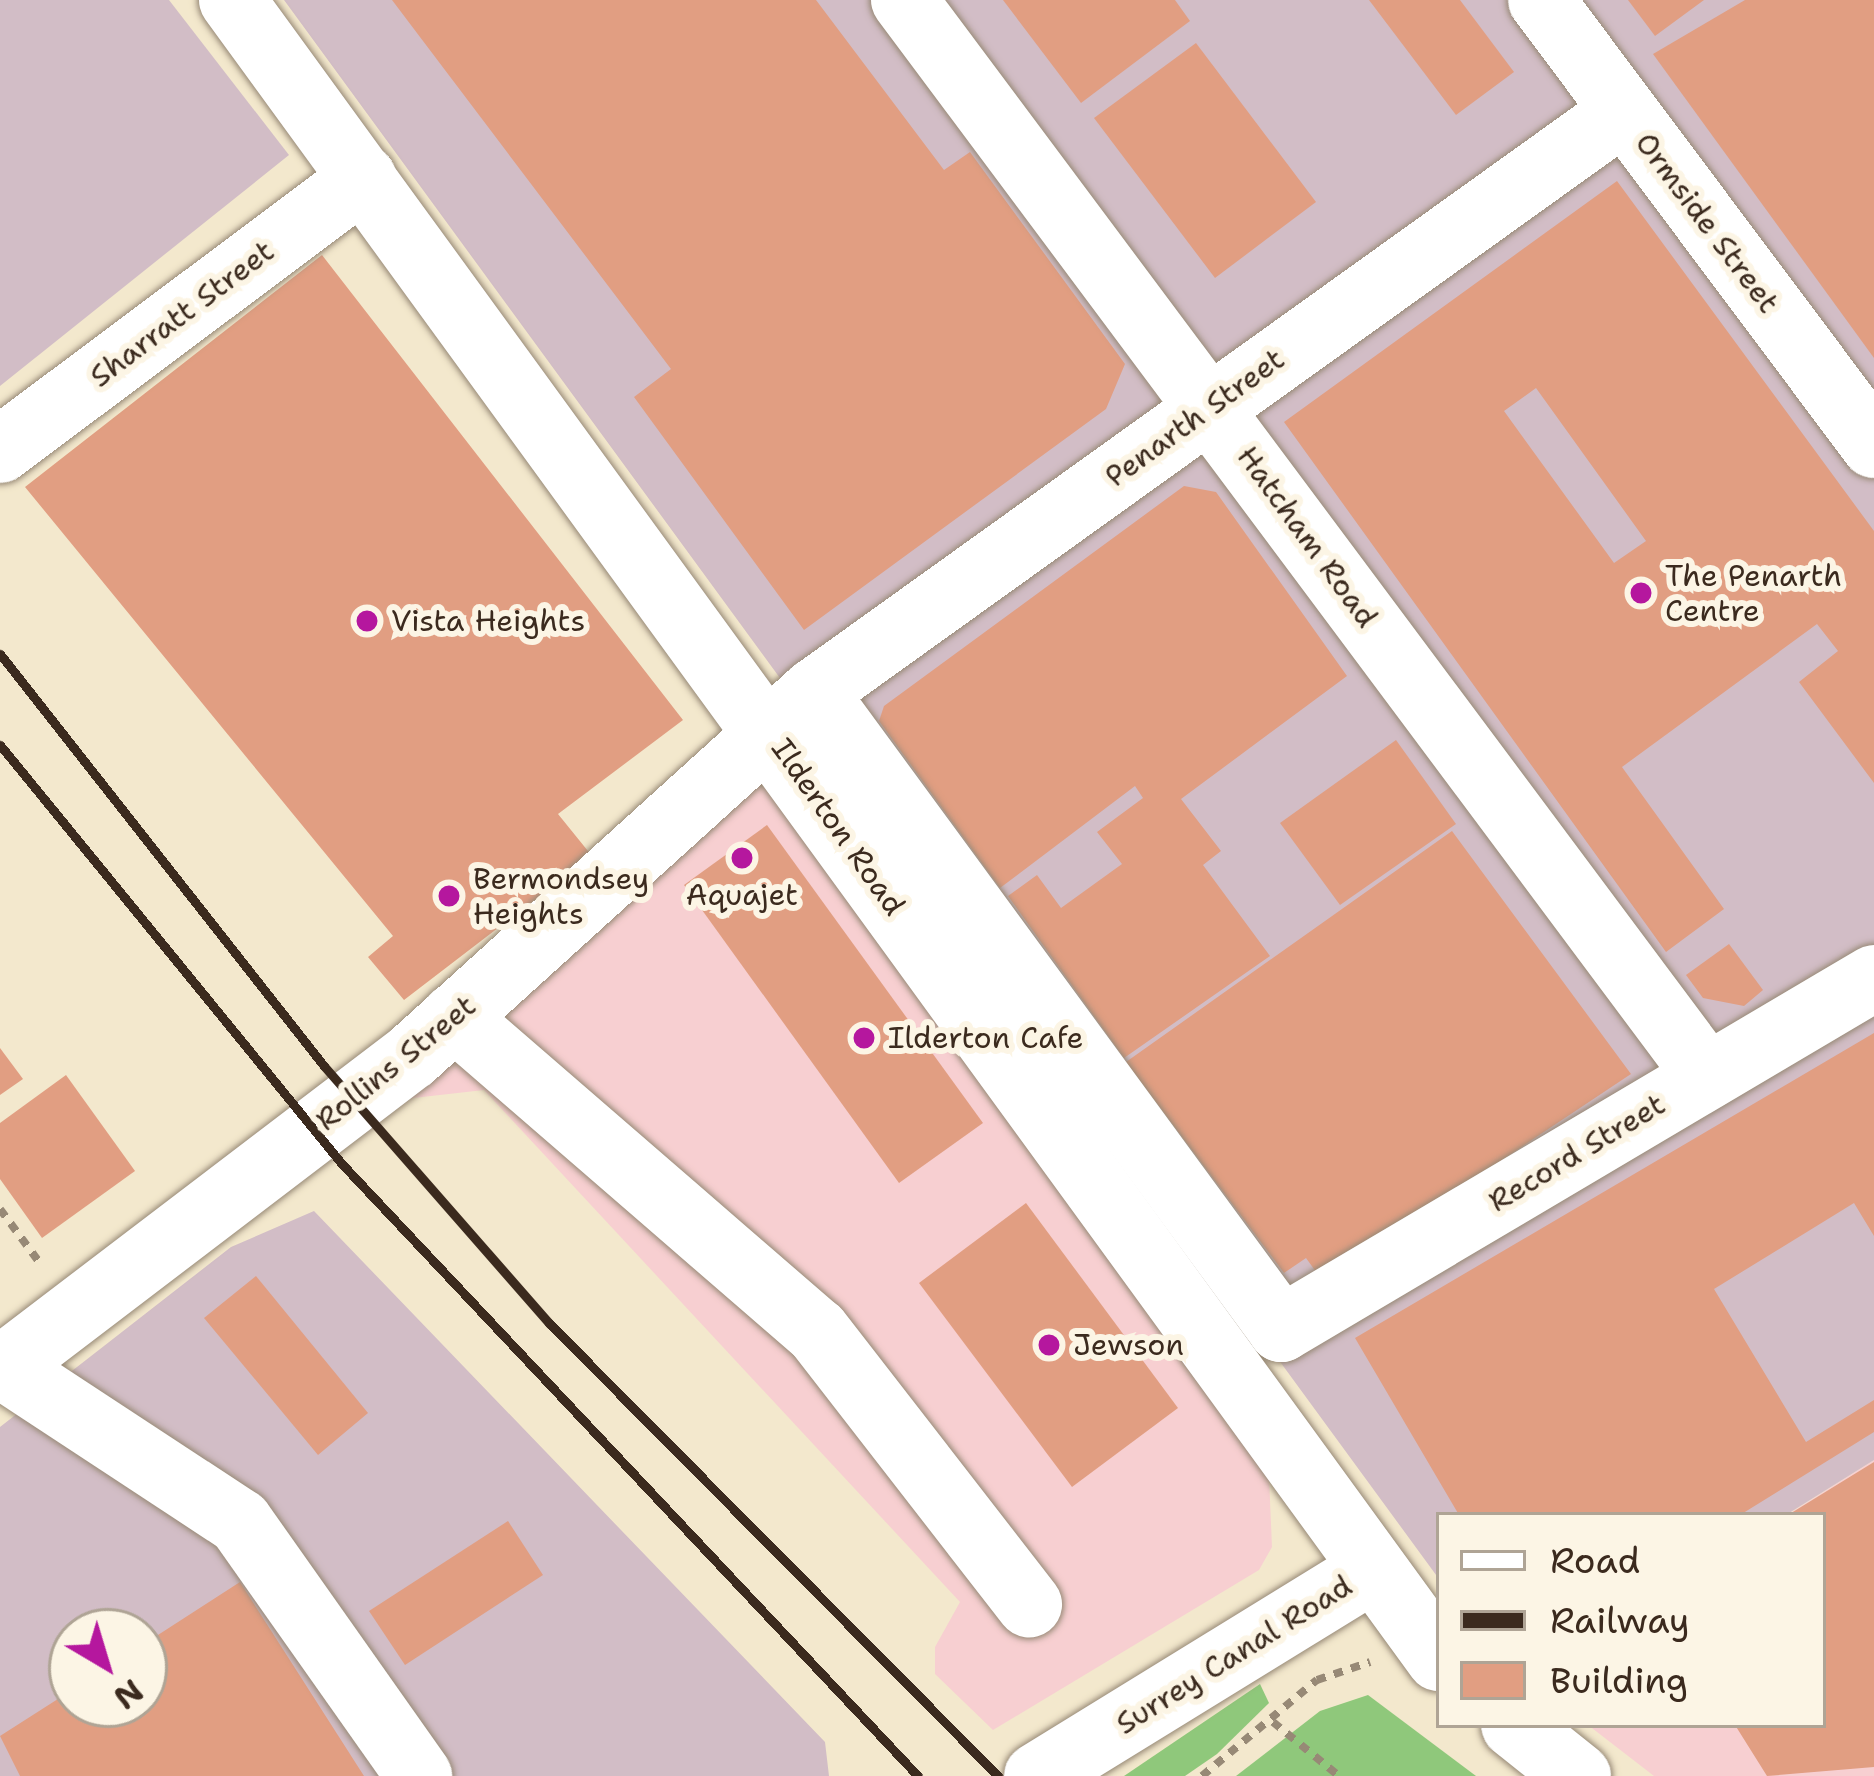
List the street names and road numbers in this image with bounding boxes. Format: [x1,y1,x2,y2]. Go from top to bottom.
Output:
street label: Ormside Street [1627,126,1787,320]
street label: Sharratt Street [83,233,281,395]
street label: Penarth Street [1098,341,1292,495]
street label: Hatcham Road [1229,439,1385,635]
street label: Ilderton Road [764,732,912,922]
street label: Rollins Street [309,988,483,1138]
street label: Record Street [1482,1086,1672,1220]
street label: Surrey Canal Road [1109,1568,1359,1742]

